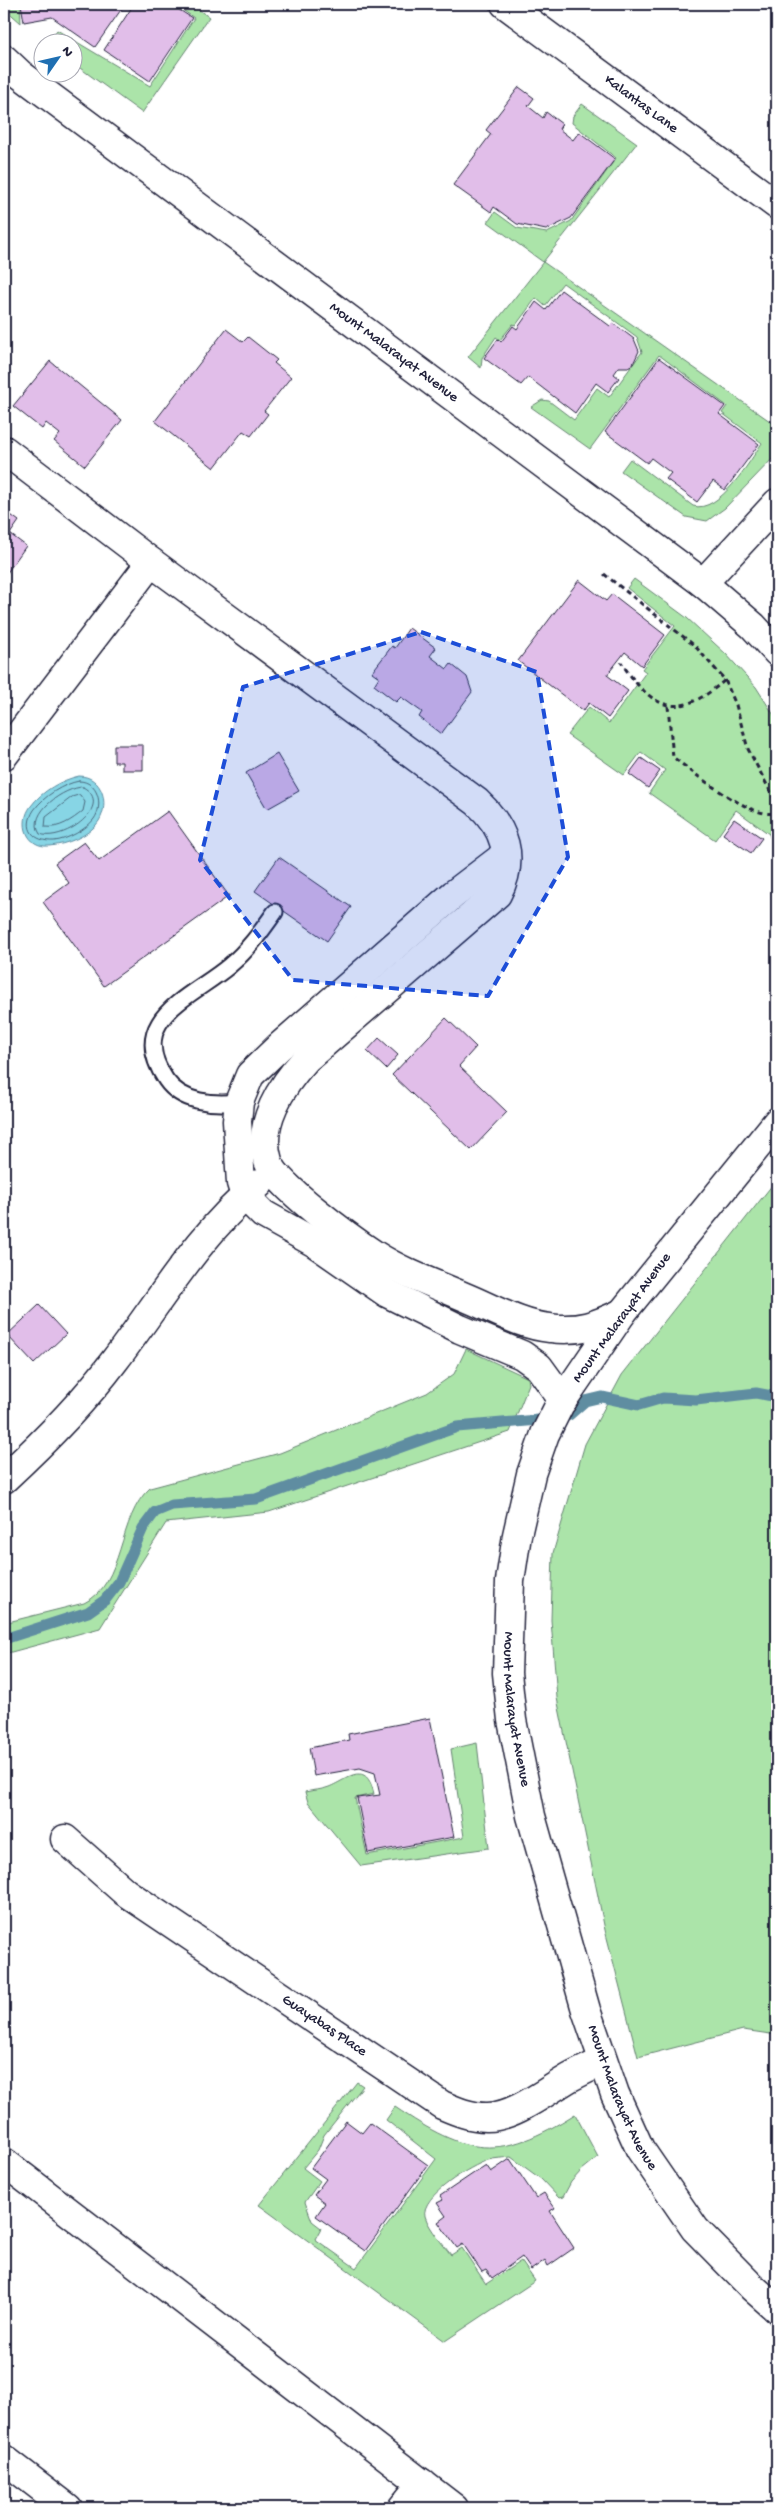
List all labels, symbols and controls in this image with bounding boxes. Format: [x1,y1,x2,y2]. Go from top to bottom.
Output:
north arrow [32,32,82,82]
text: N [57,44,76,61]
street label: Kalantas Lane [600,71,682,138]
street label: Mount Malarayat Avenue [325,299,462,407]
street label: Mount Malarayat Avenue [569,1249,675,1387]
street label: Mount Malarayat Avenue [498,1631,534,1789]
street label: Guayabas Place [278,1991,370,2061]
street label: Mount Malarayat Avenue [583,2023,661,2174]

